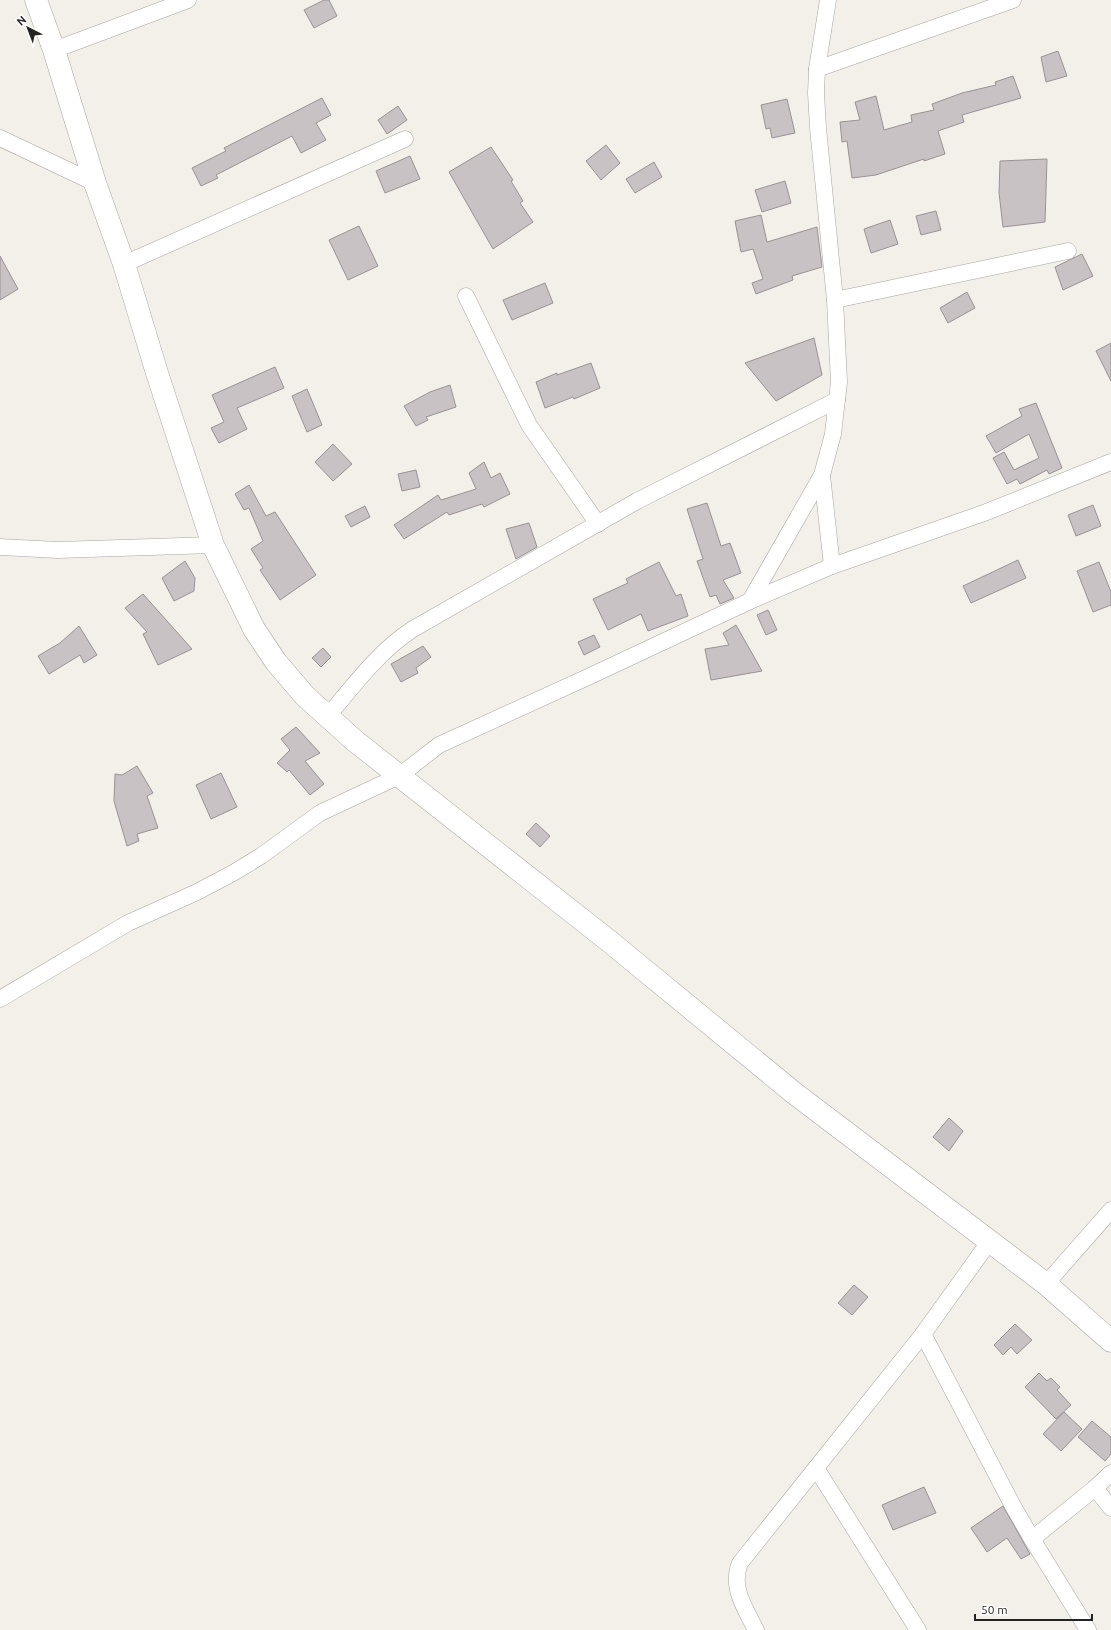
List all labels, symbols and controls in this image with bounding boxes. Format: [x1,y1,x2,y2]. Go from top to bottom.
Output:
north arrow [8,8,48,48]
text: N [14,13,28,28]
scale bar [975,1596,1092,1622]
text: 50 m [981,1603,1008,1616]

